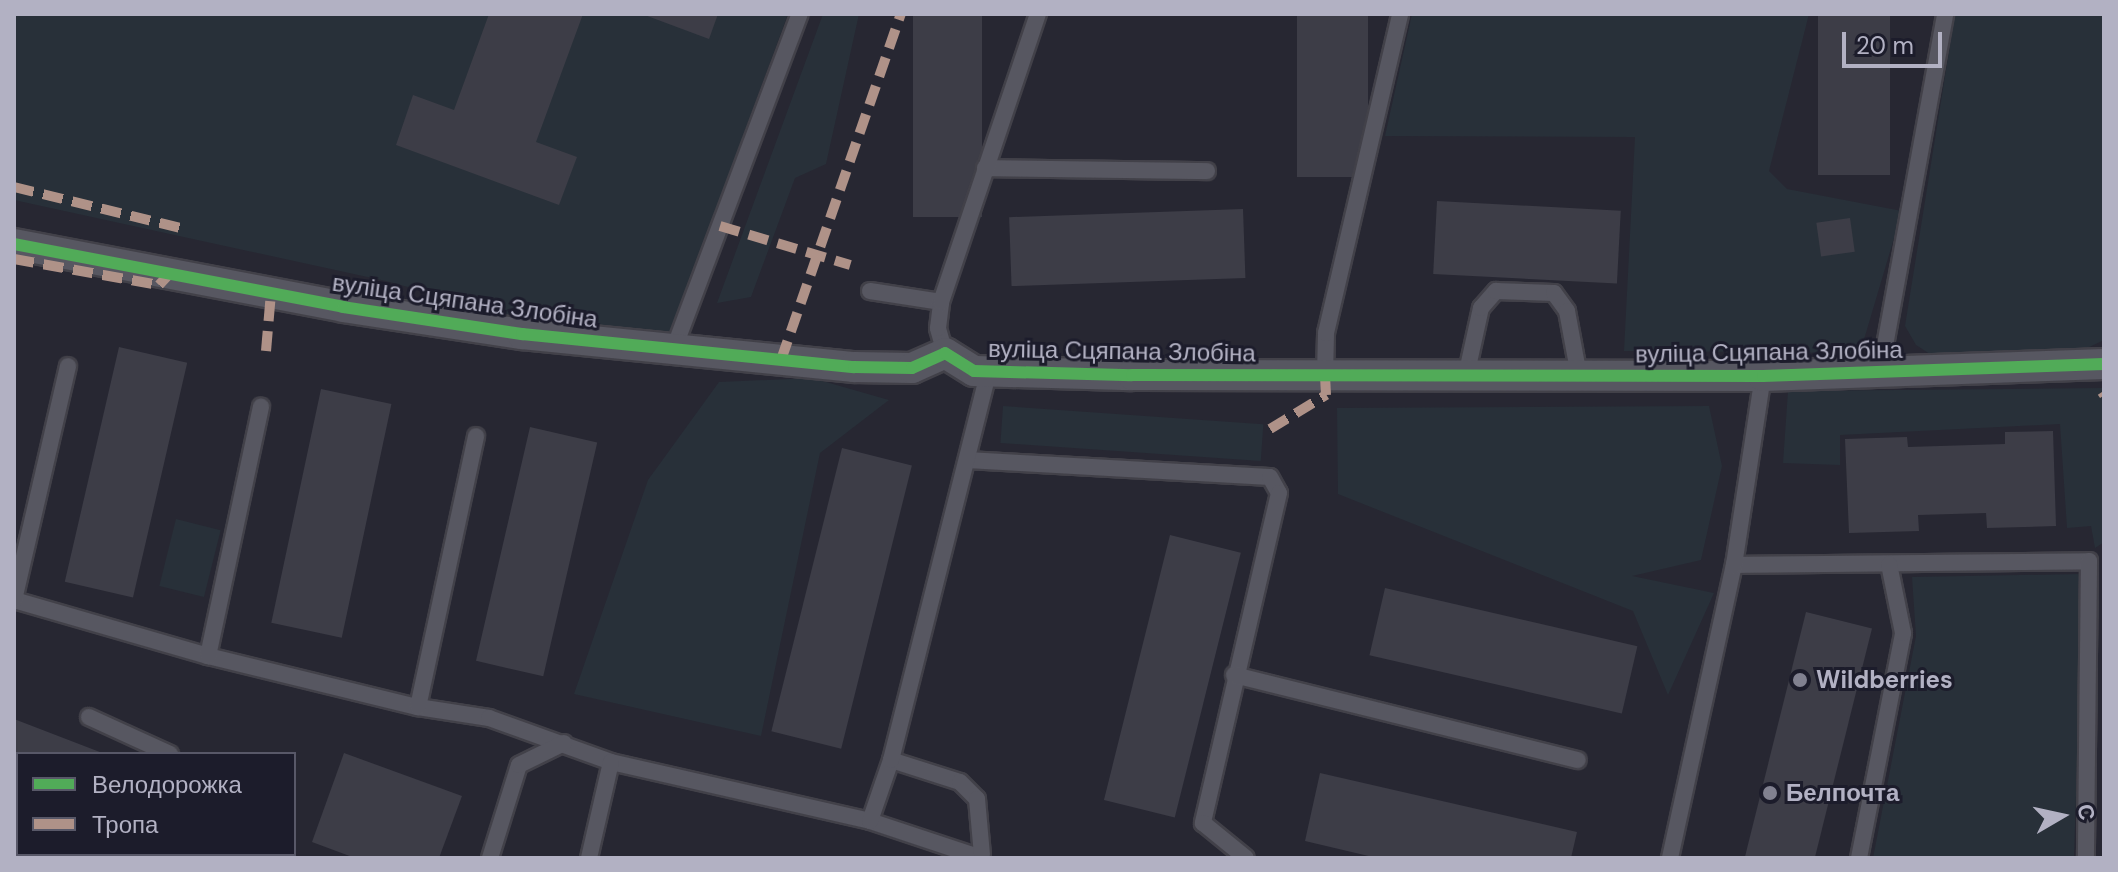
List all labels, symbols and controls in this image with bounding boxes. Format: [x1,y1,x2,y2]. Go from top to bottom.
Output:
scale bar [1846,16,1946,66]
text: 20 m [1856,30,1914,61]
street label: вуліца Сцяпана Злобіна [330,268,600,334]
street label: вуліца Сцяпана Злобіна [988,334,1256,368]
street label: вуліца Сцяпана Злобіна [1635,335,1903,369]
place label: Wildberries [1816,666,1953,694]
marker: Wildberries [1791,671,1809,689]
legend [16,752,296,856]
text: Велодорожка [92,769,242,800]
north arrow [2022,776,2102,856]
place label: Белпочта [1786,779,1899,807]
marker: Белпочта [1761,784,1779,802]
text: С [2071,802,2102,822]
text: Тропа [92,809,158,840]

